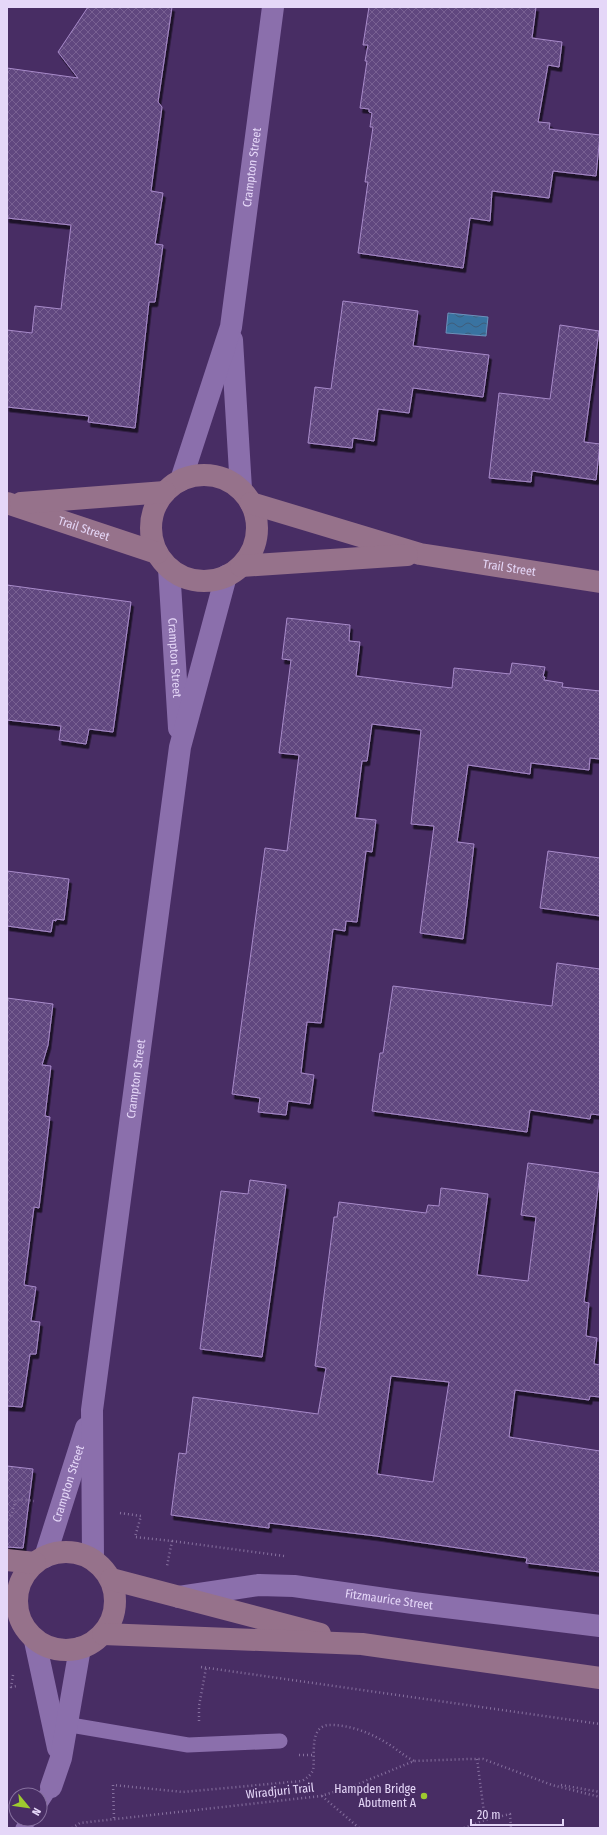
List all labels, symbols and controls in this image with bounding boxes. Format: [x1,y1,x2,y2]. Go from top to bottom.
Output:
street label: Crampton Street [240,127,264,208]
street label: Trail Street [56,514,112,544]
street label: Trail Street [482,557,537,579]
street label: Crampton Street [165,617,184,698]
street label: Crampton Street [124,1038,148,1120]
street label: Crampton Street [50,1443,87,1524]
street label: Fitzmaurice Street [344,1586,434,1612]
street label: Wiradjuri Trail [245,1780,315,1802]
place label: Hampden Bridge Abutment A [334,1782,417,1810]
north arrow [8,1787,48,1827]
marker: Hampden Bridge Abutment A [419,1791,429,1801]
scale bar [471,1801,563,1827]
text: N [29,1806,44,1818]
text: 20 m [477,1808,501,1822]

